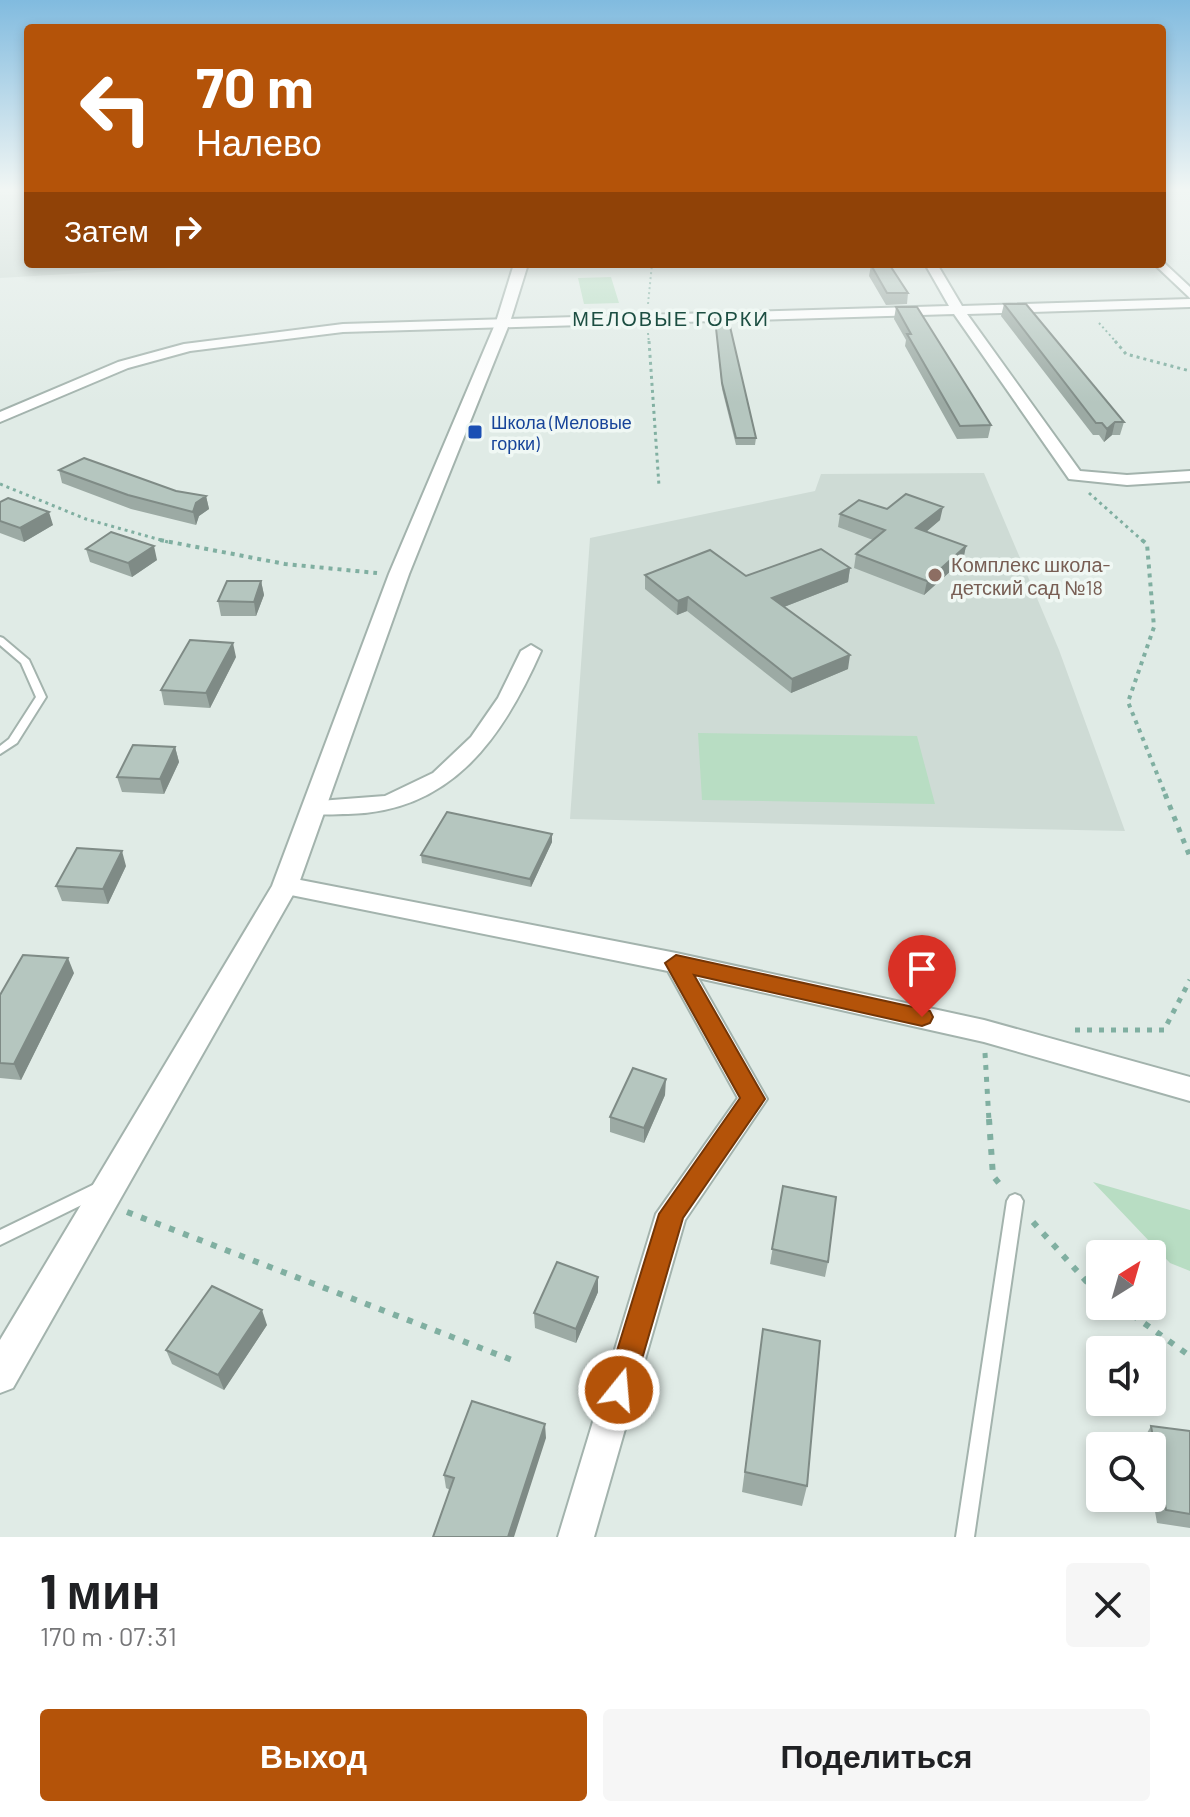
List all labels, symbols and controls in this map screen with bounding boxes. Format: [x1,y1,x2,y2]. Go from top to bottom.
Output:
text: 70 m [196,52,314,119]
icon: left [64,56,168,160]
text: Налево [196,120,322,163]
icon: right [165,208,209,252]
text: Затем [64,212,149,248]
district label: МЕЛОВЫЕ ГОРКИ [572,306,770,330]
place label: Школа (Меловые горки) [491,411,632,454]
marker: Школа (Меловые горки) [466,423,484,441]
place label: Комплекс школа- детский сад №18 [951,552,1111,599]
marker: Комплекс школа- детский сад №18 [926,566,944,584]
pin [888,935,956,1017]
icon: arrive [900,947,944,991]
north arrow [1086,1240,1166,1320]
map controls [1086,1240,1166,1512]
button: sound [1086,1336,1166,1416]
position arrow [577,1348,661,1432]
button: search [1086,1432,1166,1512]
text: 1 мин [40,1561,161,1619]
button: close [1066,1563,1150,1647]
text: 170 m · 07:31 [40,1620,177,1651]
button: Выход [40,1709,587,1801]
button: Поделиться [603,1709,1150,1801]

